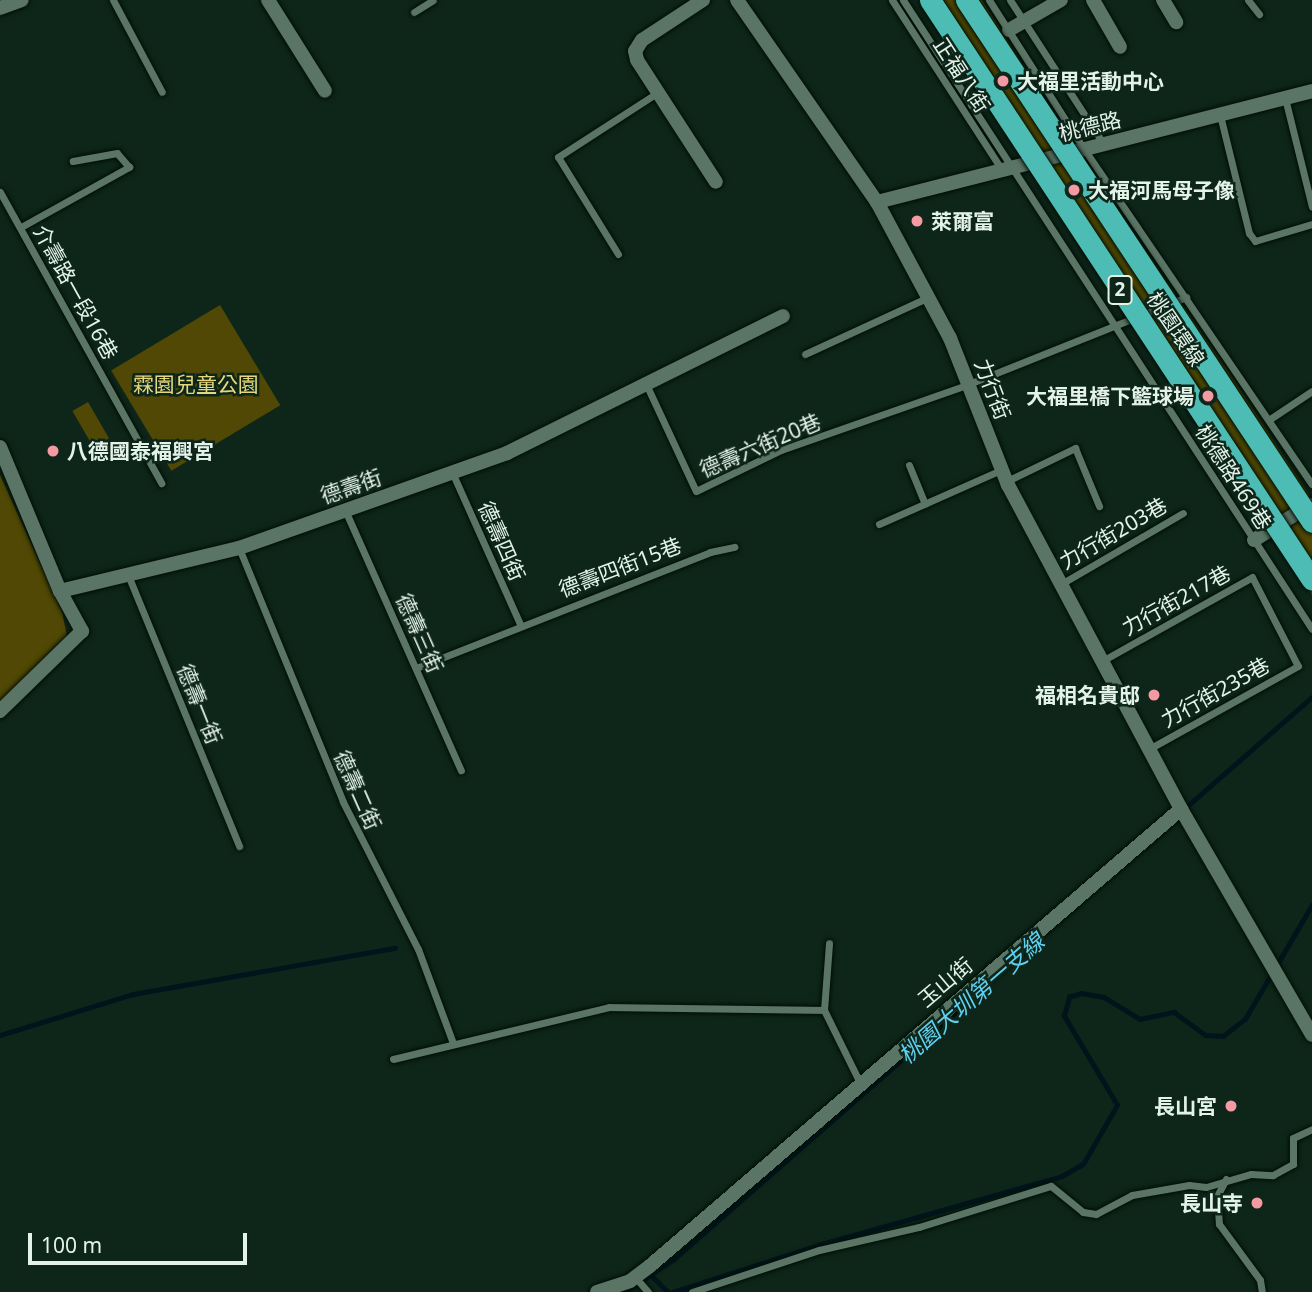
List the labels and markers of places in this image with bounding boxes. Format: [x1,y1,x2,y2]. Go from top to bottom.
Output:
place label: 大福里活動中心 [1017,68,1164,94]
marker: 大福里活動中心 [995,73,1011,89]
place label: 大福河馬母子像 [1088,177,1235,203]
marker: 大福河馬母子像 [1066,182,1082,198]
place label: 萊爾富 [931,208,994,234]
marker: 萊爾富 [909,213,925,229]
place label: 大福里橋下籃球場 [1026,383,1194,409]
marker: 大福里橋下籃球場 [1200,388,1216,404]
place label: 八德國泰福興宮 [67,438,214,464]
marker: 八德國泰福興宮 [45,443,61,459]
place label: 福相名貴邸 [1035,682,1140,708]
marker: 福相名貴邸 [1146,687,1162,703]
place label: 長山宮 [1154,1093,1217,1119]
marker: 長山宮 [1223,1098,1239,1114]
place label: 長山寺 [1180,1190,1243,1216]
marker: 長山寺 [1249,1195,1265,1211]

